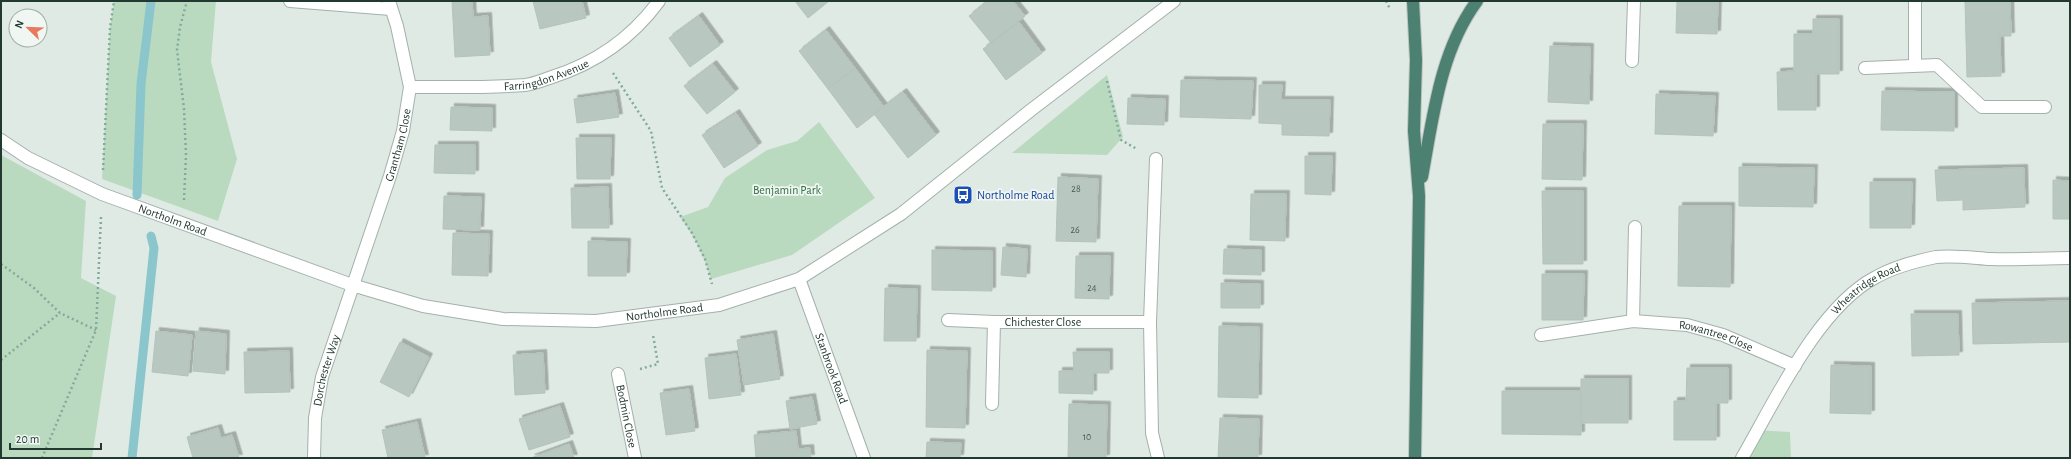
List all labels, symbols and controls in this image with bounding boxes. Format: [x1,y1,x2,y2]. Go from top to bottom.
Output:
north arrow [8,8,48,48]
text: N [13,19,26,30]
street label: Farringdon Avenue [504,57,591,92]
street label: Grantham Close [383,108,412,183]
park label: Benjamin Park [753,184,822,197]
bus stop icon: Northolme Road [952,184,974,206]
house number: 28 [1071,184,1081,194]
place label: Northolme Road [977,189,1055,201]
street label: Northolm Road [137,202,209,238]
house number: 26 [1070,225,1080,235]
street label: Wheatridge Road [1829,261,1902,317]
house number: 24 [1087,283,1097,293]
street label: Northolme Road [625,301,704,323]
street label: Chichester Close [1005,316,1081,328]
street label: Rowantree Close [1679,318,1755,353]
street label: Stanbrook Road [813,331,850,405]
street label: Dorchester Way [311,333,343,407]
street label: Bodmin Close [614,383,639,449]
scale bar [10,425,101,451]
house number: 10 [1083,432,1091,442]
text: 20 m [16,433,39,445]

